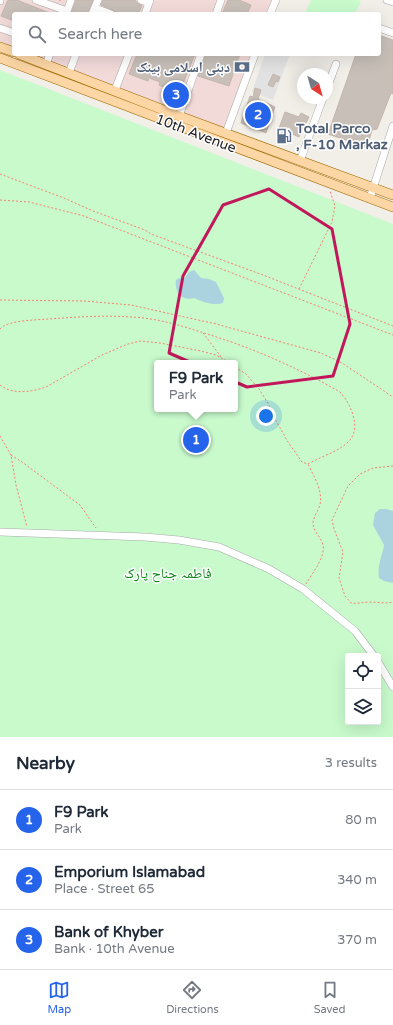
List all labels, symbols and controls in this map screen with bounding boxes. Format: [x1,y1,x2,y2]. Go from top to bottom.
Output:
search box [12,12,381,56]
icon: search [26,23,48,45]
text: Search here [58,25,142,43]
bank icon: دبئی اسلامی بینک [233,58,251,76]
place label: دبئی اسلامی بینک [136,59,230,76]
north arrow [297,68,333,104]
pin: 3 [163,80,189,110]
pin: 2 [245,100,271,130]
street label: 10th Avenue [153,110,239,157]
place label: Total Parco , F-10 Markaz [295,120,388,153]
fuel station icon: Total Parco , F-10 Markaz [275,127,293,145]
popup [154,360,238,412]
text: F9 Park [169,369,223,387]
text: Park [169,387,197,403]
your location [256,406,276,426]
pin: 1 [183,425,209,455]
park label: فاطمہ جناح پارک [124,565,212,583]
map controls [345,653,381,725]
button: locate [345,653,381,689]
button: layers [345,689,381,725]
text: Nearby [16,753,75,774]
text: 3 results [325,755,377,771]
text: F9 Park [54,803,108,821]
text: 1 [25,812,33,828]
text: 80 m [345,812,377,828]
text: Park [54,821,82,837]
text: Emporium Islamabad [54,863,205,881]
text: 2 [25,872,33,888]
text: 340 m [337,872,377,888]
text: Place · Street 65 [54,881,154,897]
text: Bank of Khyber [54,923,164,941]
text: 3 [25,932,33,948]
text: 370 m [337,932,377,948]
text: Bank · 10th Avenue [54,941,175,957]
tab: Map [47,979,71,1016]
tab: Directions [166,979,219,1016]
tab: Saved [314,979,346,1016]

